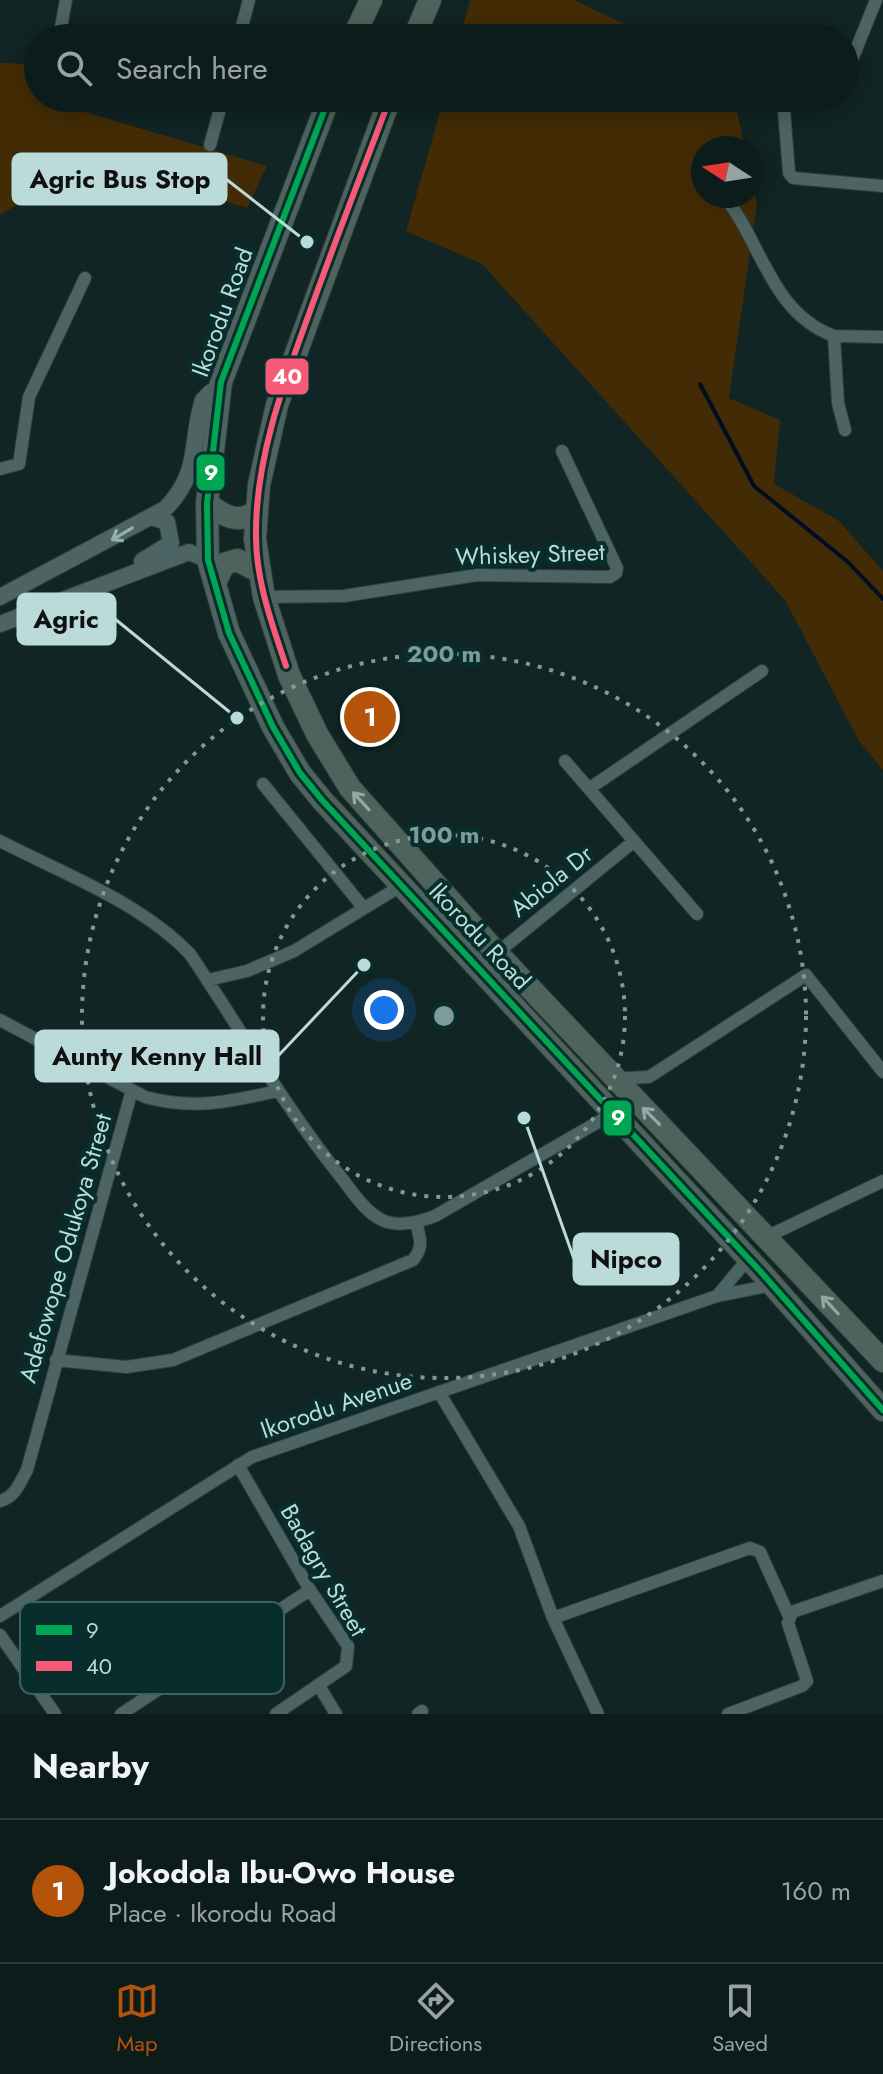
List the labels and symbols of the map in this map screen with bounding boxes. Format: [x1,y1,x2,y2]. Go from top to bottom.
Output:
north arrow [691,136,763,208]
callout: Agric Bus Stop [13,154,226,204]
text: Agric Bus Stop [28,160,211,198]
street label: Ikorodu Road [182,242,262,382]
line badge: 40 [264,357,310,396]
text: 40 [272,360,302,392]
line badge: 9 [195,453,226,492]
text: 9 [204,456,218,488]
one-way arrow [111,526,134,542]
street label: Whiskey Street [455,534,606,574]
callout: Agric [18,594,115,644]
text: Agric [32,600,99,638]
text: 200 m [407,636,481,671]
pin: 1 [344,687,396,747]
one-way arrow [353,791,371,811]
text: 100 m [409,817,479,852]
street label: Abiola Dr [502,836,601,925]
street label: Ikorodu Road [421,875,539,997]
your location [364,990,404,1030]
centre of rings [430,1002,458,1030]
callout: Aunty Kenny Hall [36,1031,278,1081]
text: Aunty Kenny Hall [51,1037,262,1075]
line badge: 9 [602,1099,633,1137]
text: 9 [611,1101,625,1133]
one-way arrow [642,1107,661,1126]
street label: Adefowope Odukoya Street [10,1109,120,1387]
callout: Nipco [574,1234,678,1284]
text: Nipco [590,1240,662,1278]
one-way arrow [821,1295,839,1315]
street label: Ikorodu Avenue [255,1363,417,1447]
street label: Badagry Street [272,1497,376,1643]
legend [20,1602,284,1694]
text: 9 [86,1614,99,1646]
text: 40 [86,1650,112,1682]

